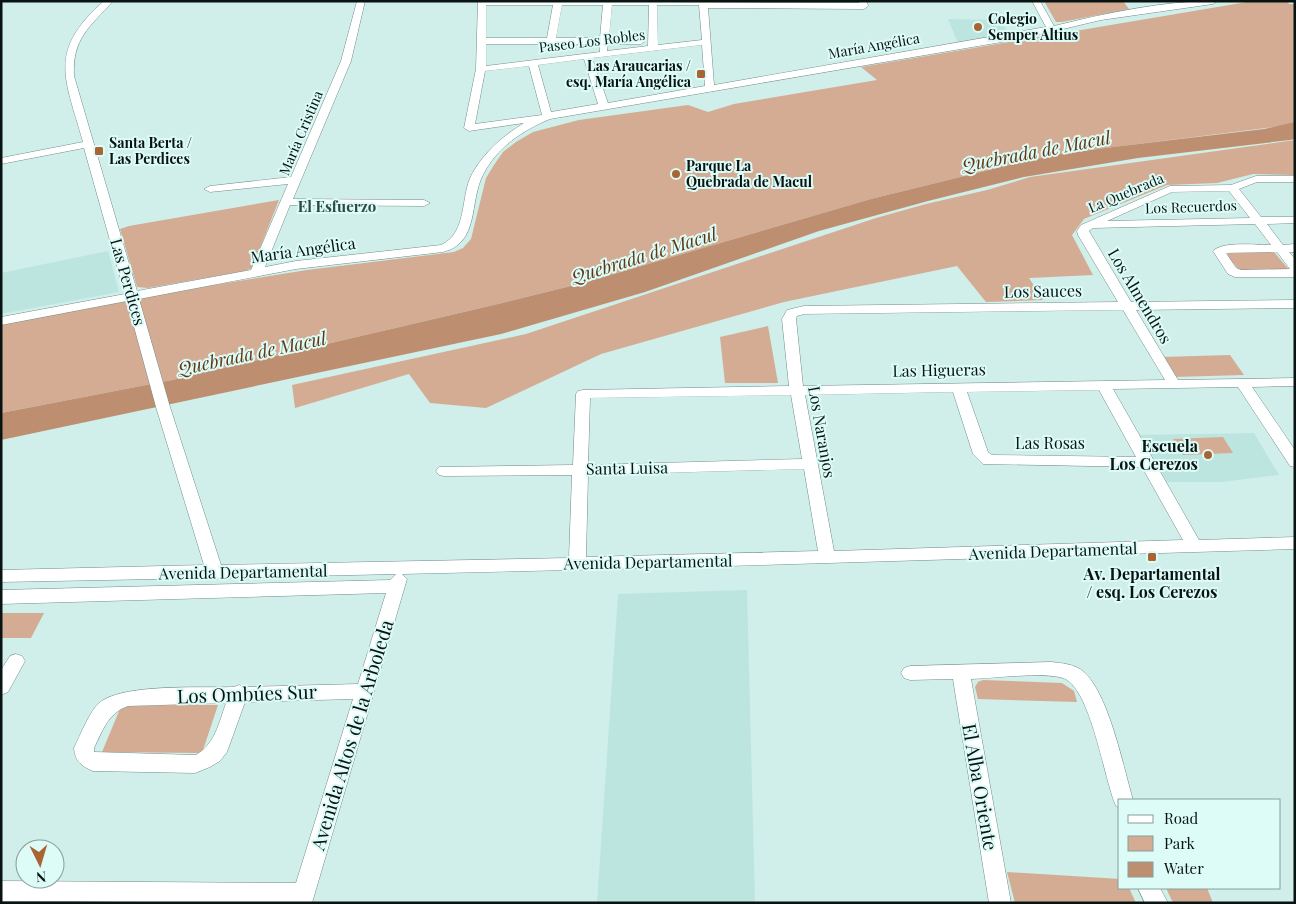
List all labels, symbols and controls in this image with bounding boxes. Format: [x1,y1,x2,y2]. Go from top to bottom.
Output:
place label: Colegio Semper Altius [988,9,1078,44]
marker: Colegio Semper Altius [972,21,984,33]
street label: Paseo Los Robles [538,25,646,56]
street label: María Angélica [827,28,921,63]
place label: Las Araucarias / esq. María Angélica [566,56,692,91]
marker: Las Araucarias / esq. María Angélica [695,68,707,80]
street label: María Cristina [274,87,327,178]
water label: Quebrada de Macul [958,125,1113,177]
place label: Santa Berta / Las Perdices [109,133,192,168]
marker: Santa Berta / Las Perdices [93,145,105,157]
place label: Parque La Quebrada de Macul [686,156,813,191]
marker: Parque La Quebrada de Macul [670,168,682,180]
street label: La Quebrada [1085,168,1166,217]
street label: Los Recuerdos [1145,195,1237,218]
district label: El Esfuerzo [298,196,376,216]
water label: Quebrada de Macul [567,221,720,289]
street label: María Angélica [249,232,357,267]
street label: Las Perdices [106,236,151,328]
street label: Los Almendros [1104,244,1177,347]
street label: Los Sauces [1004,279,1082,302]
water label: Quebrada de Macul [174,325,329,381]
street label: Las Higueras [892,358,986,381]
street label: Los Naranjos [804,384,841,480]
street label: Las Rosas [1015,432,1085,453]
place label: Escuela Los Cerezos [1109,435,1199,474]
marker: Escuela Los Cerezos [1202,449,1214,461]
street label: Santa Luisa [586,456,668,479]
street label: Avenida Departamental [967,537,1138,564]
street label: Avenida Departamental [562,550,733,573]
marker: Av. Departamental / esq. Los Cerezos [1146,551,1158,563]
street label: Avenida Departamental [157,560,328,583]
place label: Av. Departamental / esq. Los Cerezos [1082,563,1221,602]
street label: Avenida Altos de la Arboleda [303,616,399,854]
street label: Los Ombúes Sur [177,678,318,708]
street label: El Alba Oriente [957,721,1005,852]
legend [1118,799,1281,889]
text: Road [1164,808,1198,828]
text: Park [1164,833,1196,853]
north arrow [15,839,65,889]
text: Water [1163,858,1204,878]
text: N [35,868,47,887]

